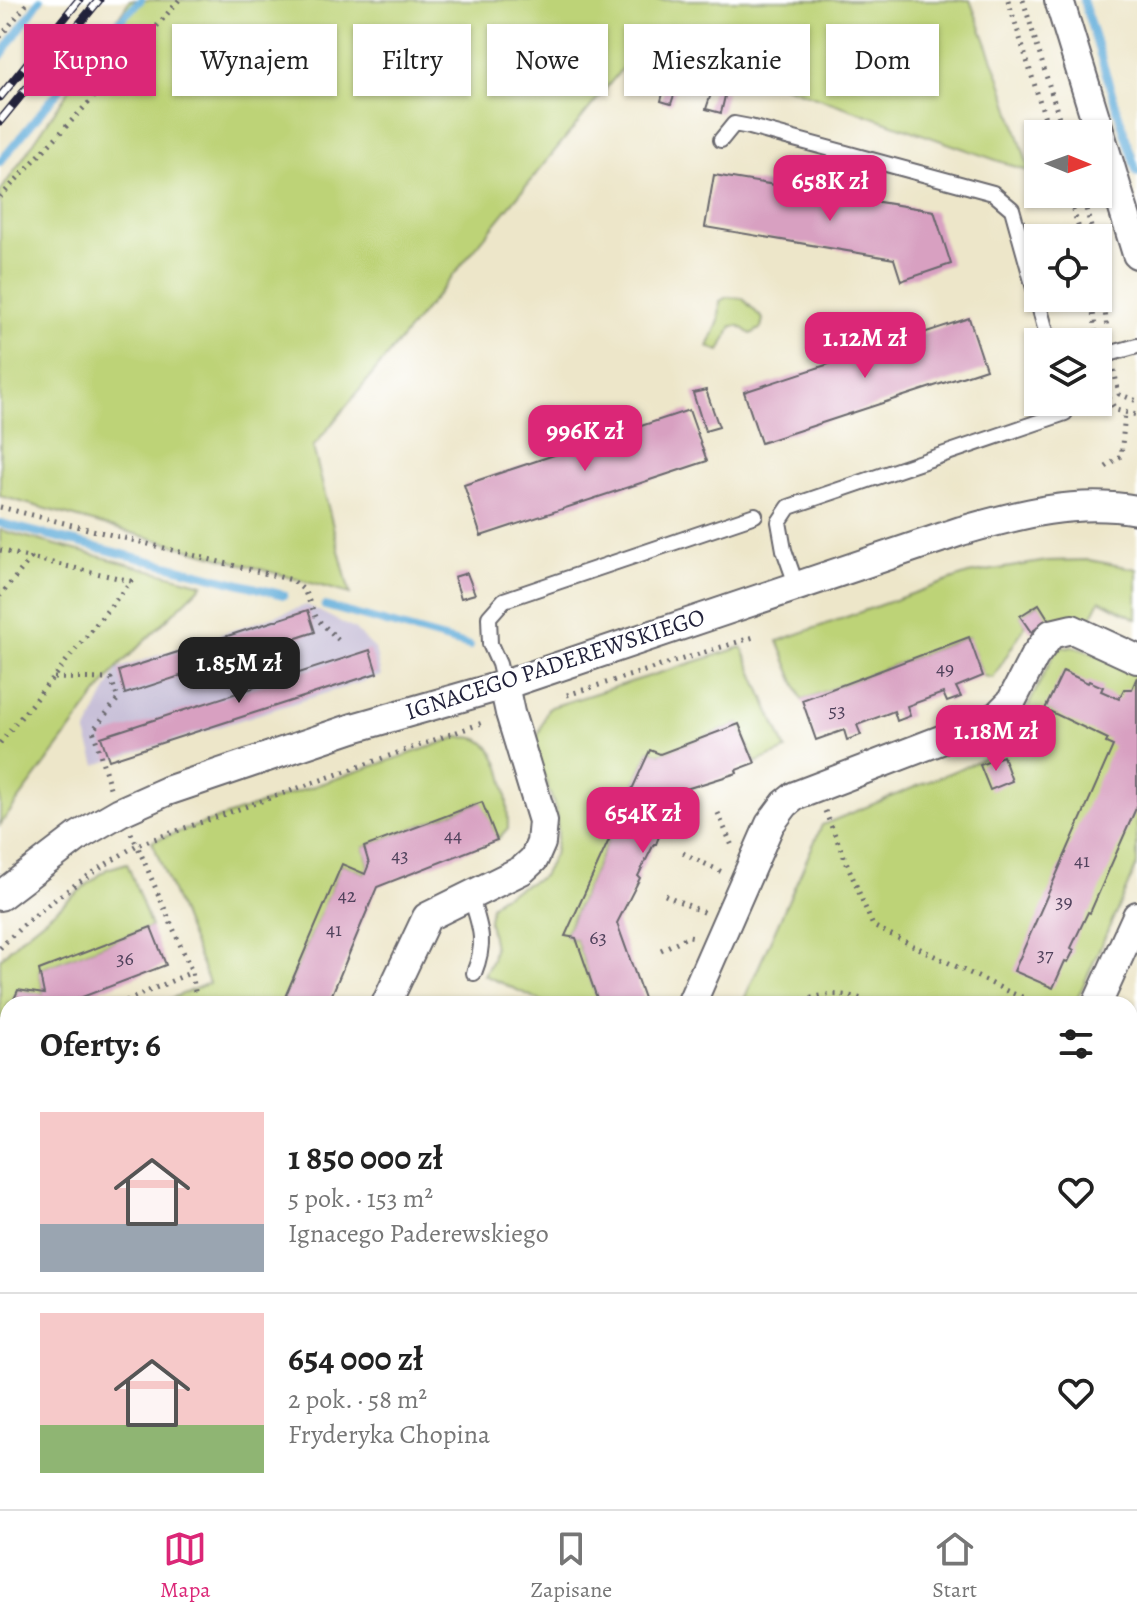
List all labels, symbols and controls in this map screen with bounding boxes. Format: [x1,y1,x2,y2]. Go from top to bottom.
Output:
chip: Kupno [24,24,156,96]
chip: Wynajem [172,24,337,96]
chip: Filtry [353,24,471,96]
chip: Nowe [487,24,608,96]
chip: Mieszkanie [624,24,810,96]
chip: Dom [826,24,939,96]
north arrow [1024,120,1112,208]
map controls [1024,120,1112,416]
pin: 658K zł [756,155,904,223]
text: 658K zł [791,163,869,198]
button: locate [1024,224,1112,312]
pin: 1.12M zł [782,312,948,380]
text: 1.12M zł [823,320,907,355]
button: layers [1024,328,1112,416]
pin: 996K zł [511,405,659,473]
text: 996K zł [546,413,624,448]
street label: IGNACEGO PADEREWSKIEGO [401,600,709,728]
pin: 1.85M zł [156,637,322,705]
text: 1.85M zł [196,645,282,680]
house number: 49 [936,655,954,682]
house number: 53 [829,697,845,724]
pin: 1.18M zł [913,705,1079,773]
text: 1.18M zł [954,713,1038,748]
pin: 654K zł [569,787,717,855]
text: 654K zł [605,795,681,830]
house number: 44 [444,822,462,849]
house number: 43 [391,842,409,869]
house number: 41 [1074,847,1090,874]
house number: 42 [338,882,357,909]
house number: 39 [1055,888,1073,915]
house number: 41 [326,916,342,943]
house number: 63 [589,924,607,951]
house number: 37 [1037,941,1054,968]
house number: 36 [116,945,134,972]
text: Oferty: 6 [40,1021,161,1068]
icon: filters [1054,1022,1098,1066]
text: 1 850 000 zł [288,1134,443,1181]
icon: home [104,1144,200,1240]
icon: heart [1054,1170,1098,1214]
text: 5 pok. · 153 m² [288,1181,433,1216]
text: Ignacego Paderewskiego [288,1216,549,1251]
text: 654 000 zł [288,1335,423,1382]
icon: home [104,1345,200,1441]
icon: heart [1054,1371,1098,1415]
text: 2 pok. · 58 m² [288,1382,427,1417]
text: Fryderyka Chopina [288,1417,490,1452]
tab: Mapa [160,1527,211,1605]
tab: Zapisane [531,1527,612,1605]
tab: Start [932,1527,977,1605]

